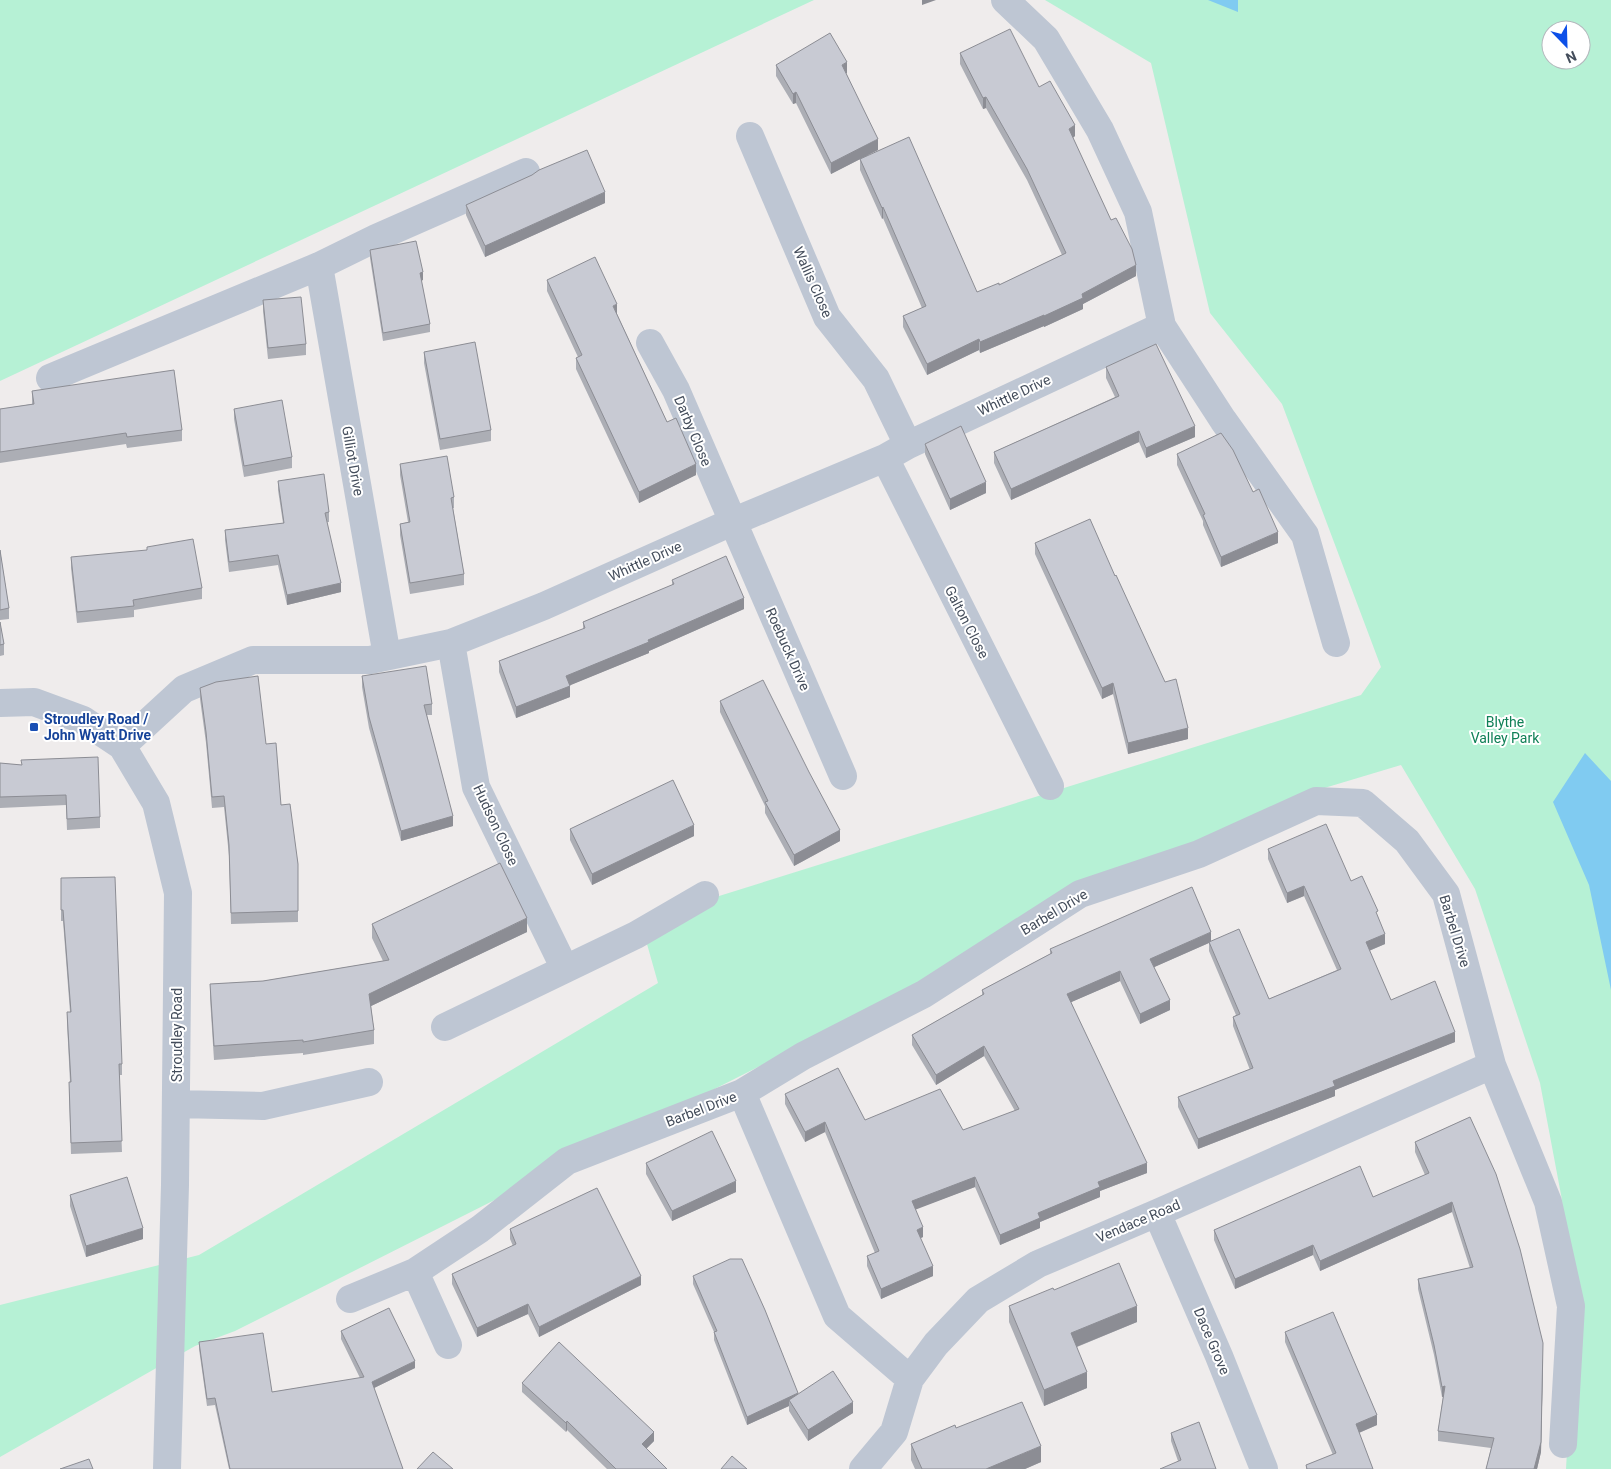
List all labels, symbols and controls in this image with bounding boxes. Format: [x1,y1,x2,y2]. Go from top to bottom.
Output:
north arrow [1541,20,1591,70]
text: N [1563,48,1579,66]
street label: Wallis Close [790,244,836,320]
street label: Whittle Drive [975,371,1053,419]
street label: Darby Close [671,394,715,468]
street label: Gilliot Drive [339,425,367,497]
street label: Whittle Drive [606,538,684,584]
street label: Galton Close [942,583,992,661]
street label: Roebuck Drive [763,605,813,693]
place label: Stroudley Road / John Wyatt Drive [44,711,151,743]
park label: Blythe Valley Park [1471,714,1540,746]
marker: Stroudley Road / John Wyatt Drive [28,721,40,733]
street label: Hudson Close [470,782,522,868]
street label: Barbel Drive [1018,886,1090,938]
street label: Barbel Drive [1436,893,1474,969]
street label: Stroudley Road [169,988,185,1082]
street label: Barbel Drive [663,1088,739,1130]
street label: Vendace Road [1094,1196,1182,1246]
street label: Dace Grove [1191,1305,1233,1377]

